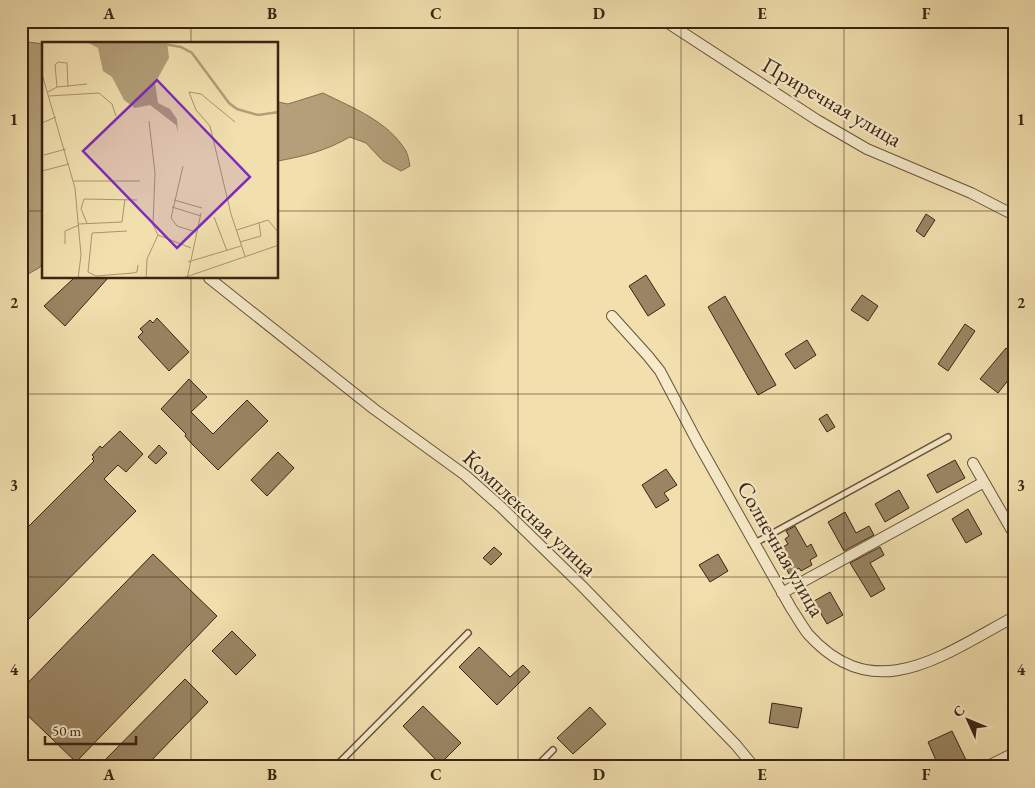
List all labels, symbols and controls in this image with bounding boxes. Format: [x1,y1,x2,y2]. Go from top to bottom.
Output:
text: A [102,3,115,24]
text: B [267,3,277,24]
text: C [430,3,442,24]
text: D [593,3,605,24]
text: E [757,3,767,24]
text: F [922,3,931,24]
inset map [42,42,279,279]
street label: Приречная улица [757,50,907,154]
text: 1 [10,109,18,130]
text: 1 [1017,109,1025,130]
text: 2 [10,292,19,313]
text: 2 [1017,292,1026,313]
street label: Комплексная улица [457,443,603,583]
text: 3 [10,475,18,496]
text: 3 [1017,475,1025,496]
street label: Солнечная улица [730,476,832,622]
text: 4 [10,659,19,680]
text: 4 [1017,659,1026,680]
north arrow [942,696,992,746]
text: С [949,701,969,721]
scale bar [45,713,136,745]
text: 50 m [52,721,81,740]
text: A [102,764,115,785]
text: B [267,764,277,785]
text: C [430,764,442,785]
text: D [593,764,605,785]
text: E [757,764,767,785]
text: F [922,764,931,785]

